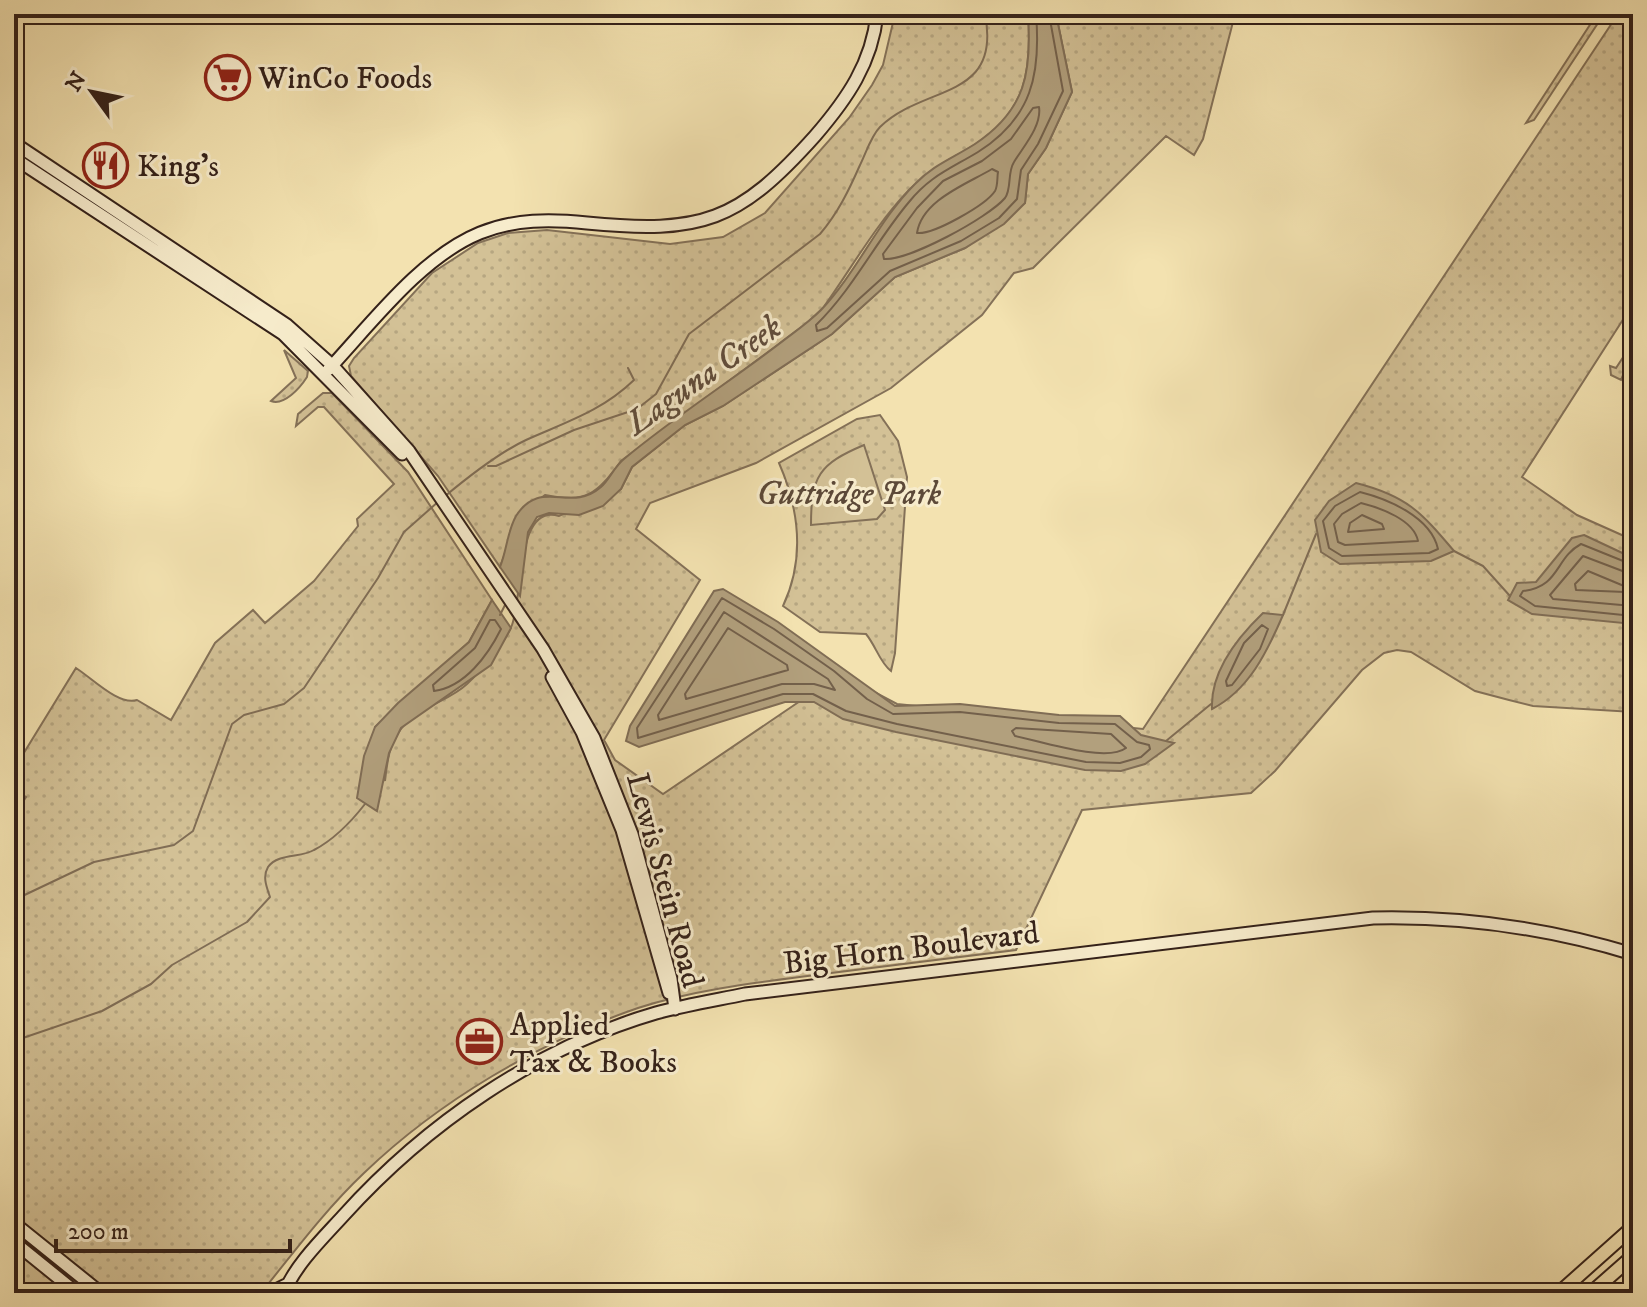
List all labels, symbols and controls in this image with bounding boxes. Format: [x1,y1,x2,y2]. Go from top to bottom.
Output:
north arrow [52,52,132,132]
supermarket icon: WinCo Foods [203,53,251,101]
place label: WinCo Foods [257,59,432,99]
text: N [60,67,93,97]
restaurant icon: King's [82,141,130,189]
place label: King's [137,147,219,187]
water label: Laguna Creek [616,306,791,446]
park label: Guttridge Park [757,475,942,515]
street label: Lewis Stein Road [616,769,712,992]
street label: Big Horn Boulevard [781,913,1042,985]
place label: Applied Tax & Books [510,1006,677,1083]
office icon: Applied Tax & Books [455,1018,503,1066]
scale bar [56,1203,290,1253]
text: 200 m [68,1217,129,1247]

